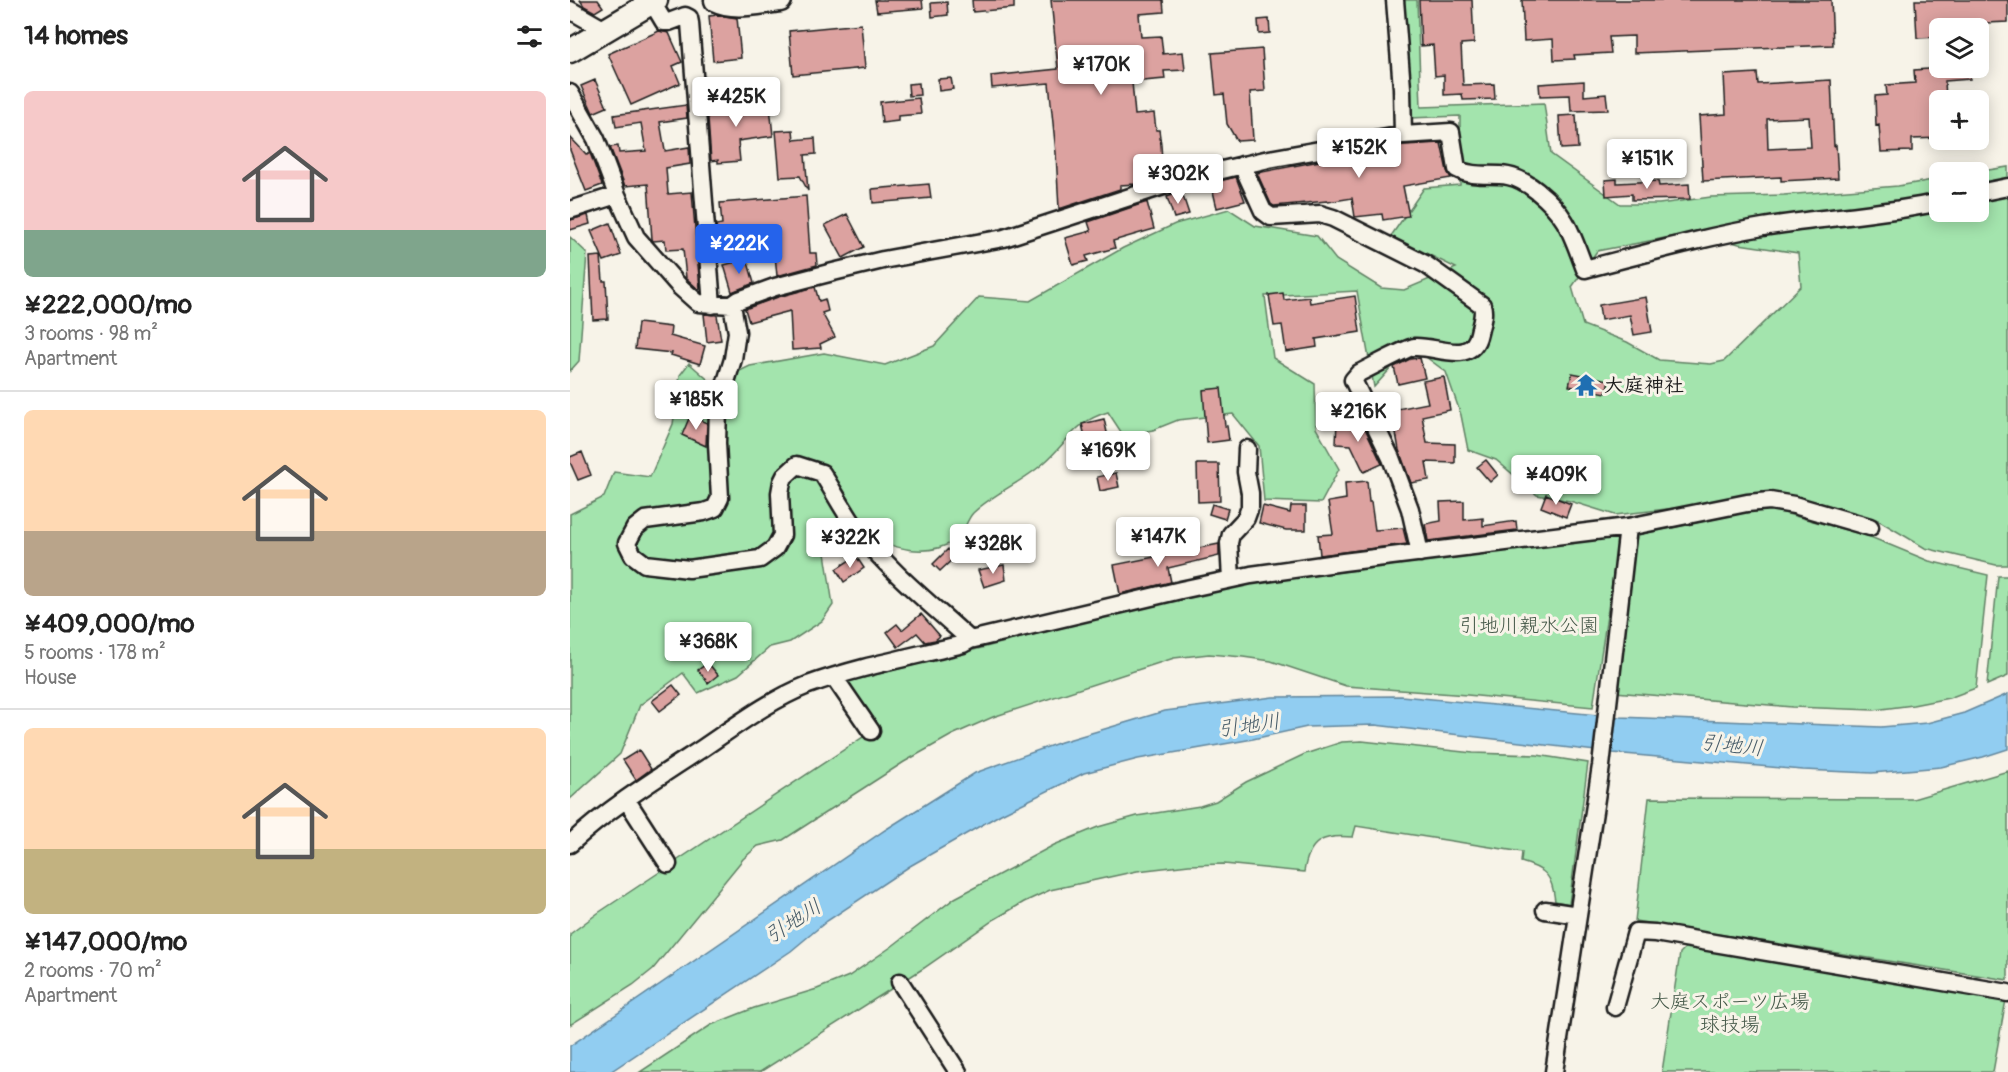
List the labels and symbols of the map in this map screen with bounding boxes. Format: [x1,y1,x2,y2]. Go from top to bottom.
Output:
pin: ¥170K [1059,45,1143,96]
pin: ¥425K [694,77,778,128]
pin: ¥152K [1317,128,1401,179]
pin: ¥151K [1605,139,1689,190]
pin: ¥302K [1136,154,1220,205]
pin: ¥222K [697,224,781,275]
temple icon: 大庭神社 [1573,372,1599,398]
place label: 大庭神社 [1604,373,1684,398]
pin: ¥185K [654,380,738,431]
pin: ¥216K [1316,392,1400,443]
pin: ¥169K [1066,431,1150,482]
pin: ¥409K [1514,455,1598,506]
pin: ¥147K [1116,517,1200,568]
pin: ¥322K [808,518,892,569]
pin: ¥328K [951,524,1035,575]
park label: 引地川親水公園 [1459,613,1599,638]
pin: ¥368K [666,622,750,673]
water label: 引地川 [1216,708,1282,743]
water label: 引地川 [1699,729,1765,762]
water label: 引地川 [760,893,827,950]
park label: 大庭スポーツ広場 球技場 [1650,989,1810,1037]

